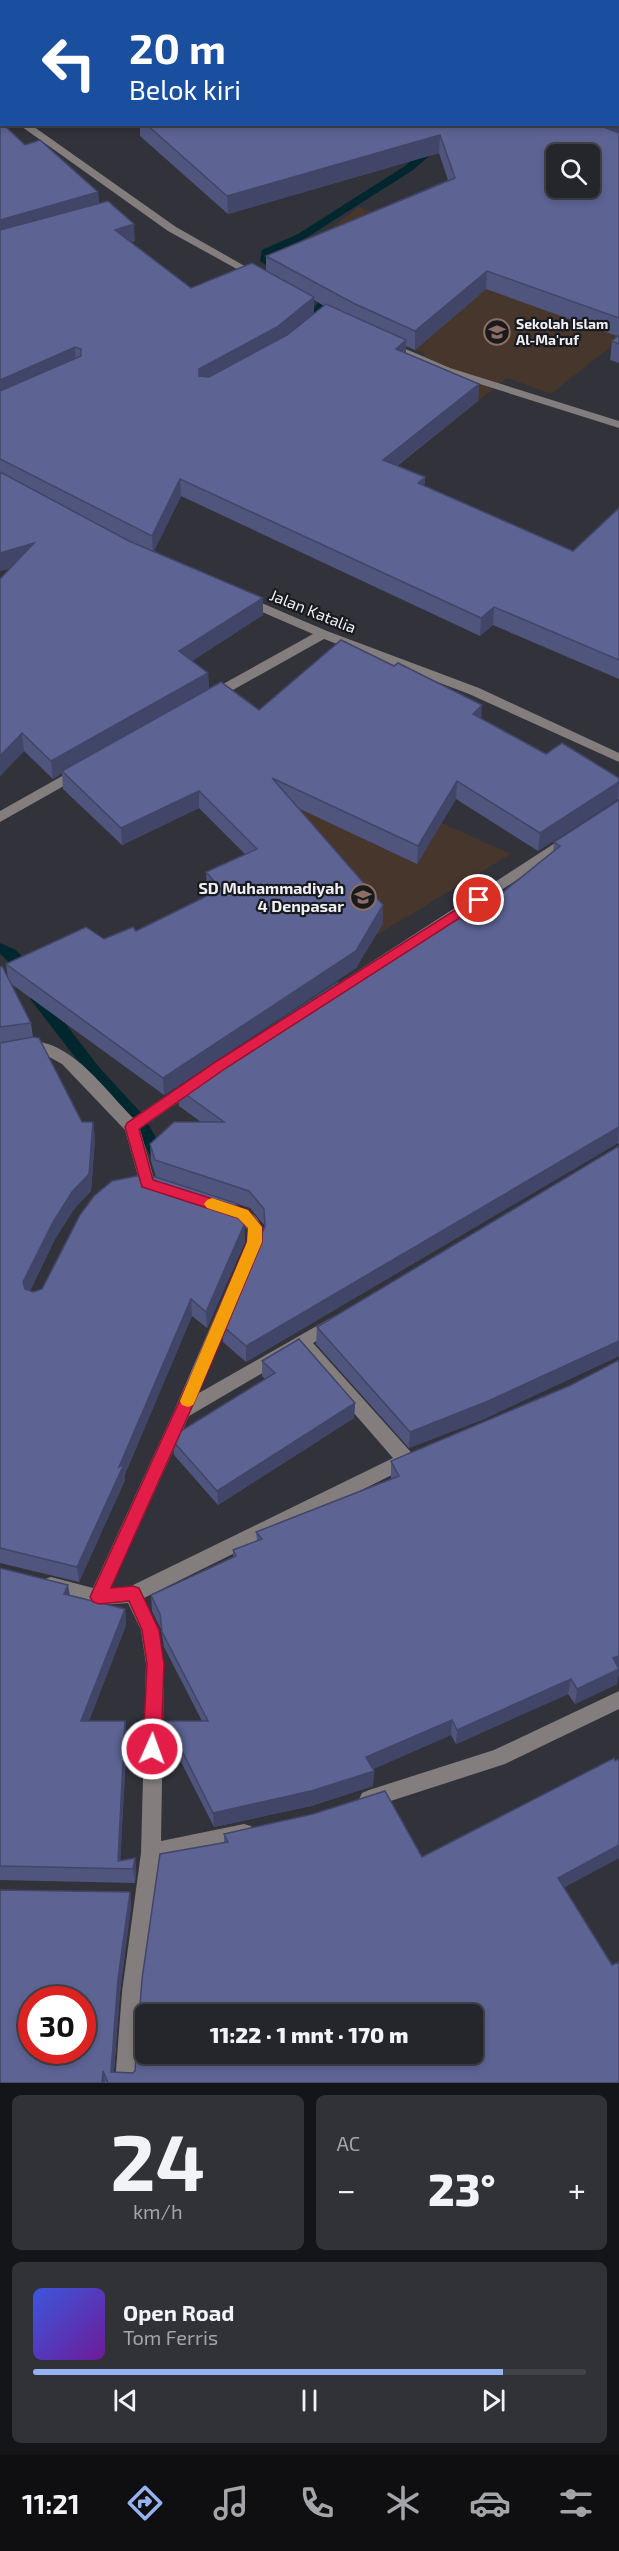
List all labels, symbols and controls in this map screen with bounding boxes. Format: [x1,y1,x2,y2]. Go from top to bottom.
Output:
text: 20 m [129,22,226,72]
icon: left [30,24,108,102]
text: Belok kiri [129,73,241,105]
map controls [546,144,600,198]
button: search [546,144,600,198]
place label: Sekolah Islam Al-Ma'ruf [516,315,608,348]
school or university icon: Sekolah Islam Al-Ma'ruf [482,317,512,347]
street label: Jalan Katalia [267,585,359,636]
pin [453,874,504,925]
place label: SD Muhammadiyah 4 Denpasar [198,878,344,915]
school or university icon: SD Muhammadiyah 4 Denpasar [348,882,378,912]
icon: arrive [462,883,495,916]
position arrow [120,1717,184,1781]
speed limit sign: 30 [18,1986,96,2064]
text: 11:22 · 1 mnt · 170 m [210,2021,408,2047]
text: 24 [110,2113,205,2207]
text: AC [337,2131,360,2155]
text: 23° [428,2161,496,2215]
text: − [337,2169,356,2209]
text: + [568,2169,586,2209]
text: km/h [133,2199,183,2223]
text: Open Road [123,2299,235,2325]
text: Tom Ferris [123,2325,218,2349]
icon: previous [109,2384,142,2417]
icon: pause [293,2384,326,2417]
icon: next [477,2384,510,2417]
icon: directions [124,2482,166,2524]
icon: music [210,2482,252,2524]
icon: phone [296,2482,338,2524]
icon: climate [382,2482,424,2524]
icon: car [469,2482,511,2524]
icon: filters [555,2482,597,2524]
text: 11:21 [22,2487,80,2519]

